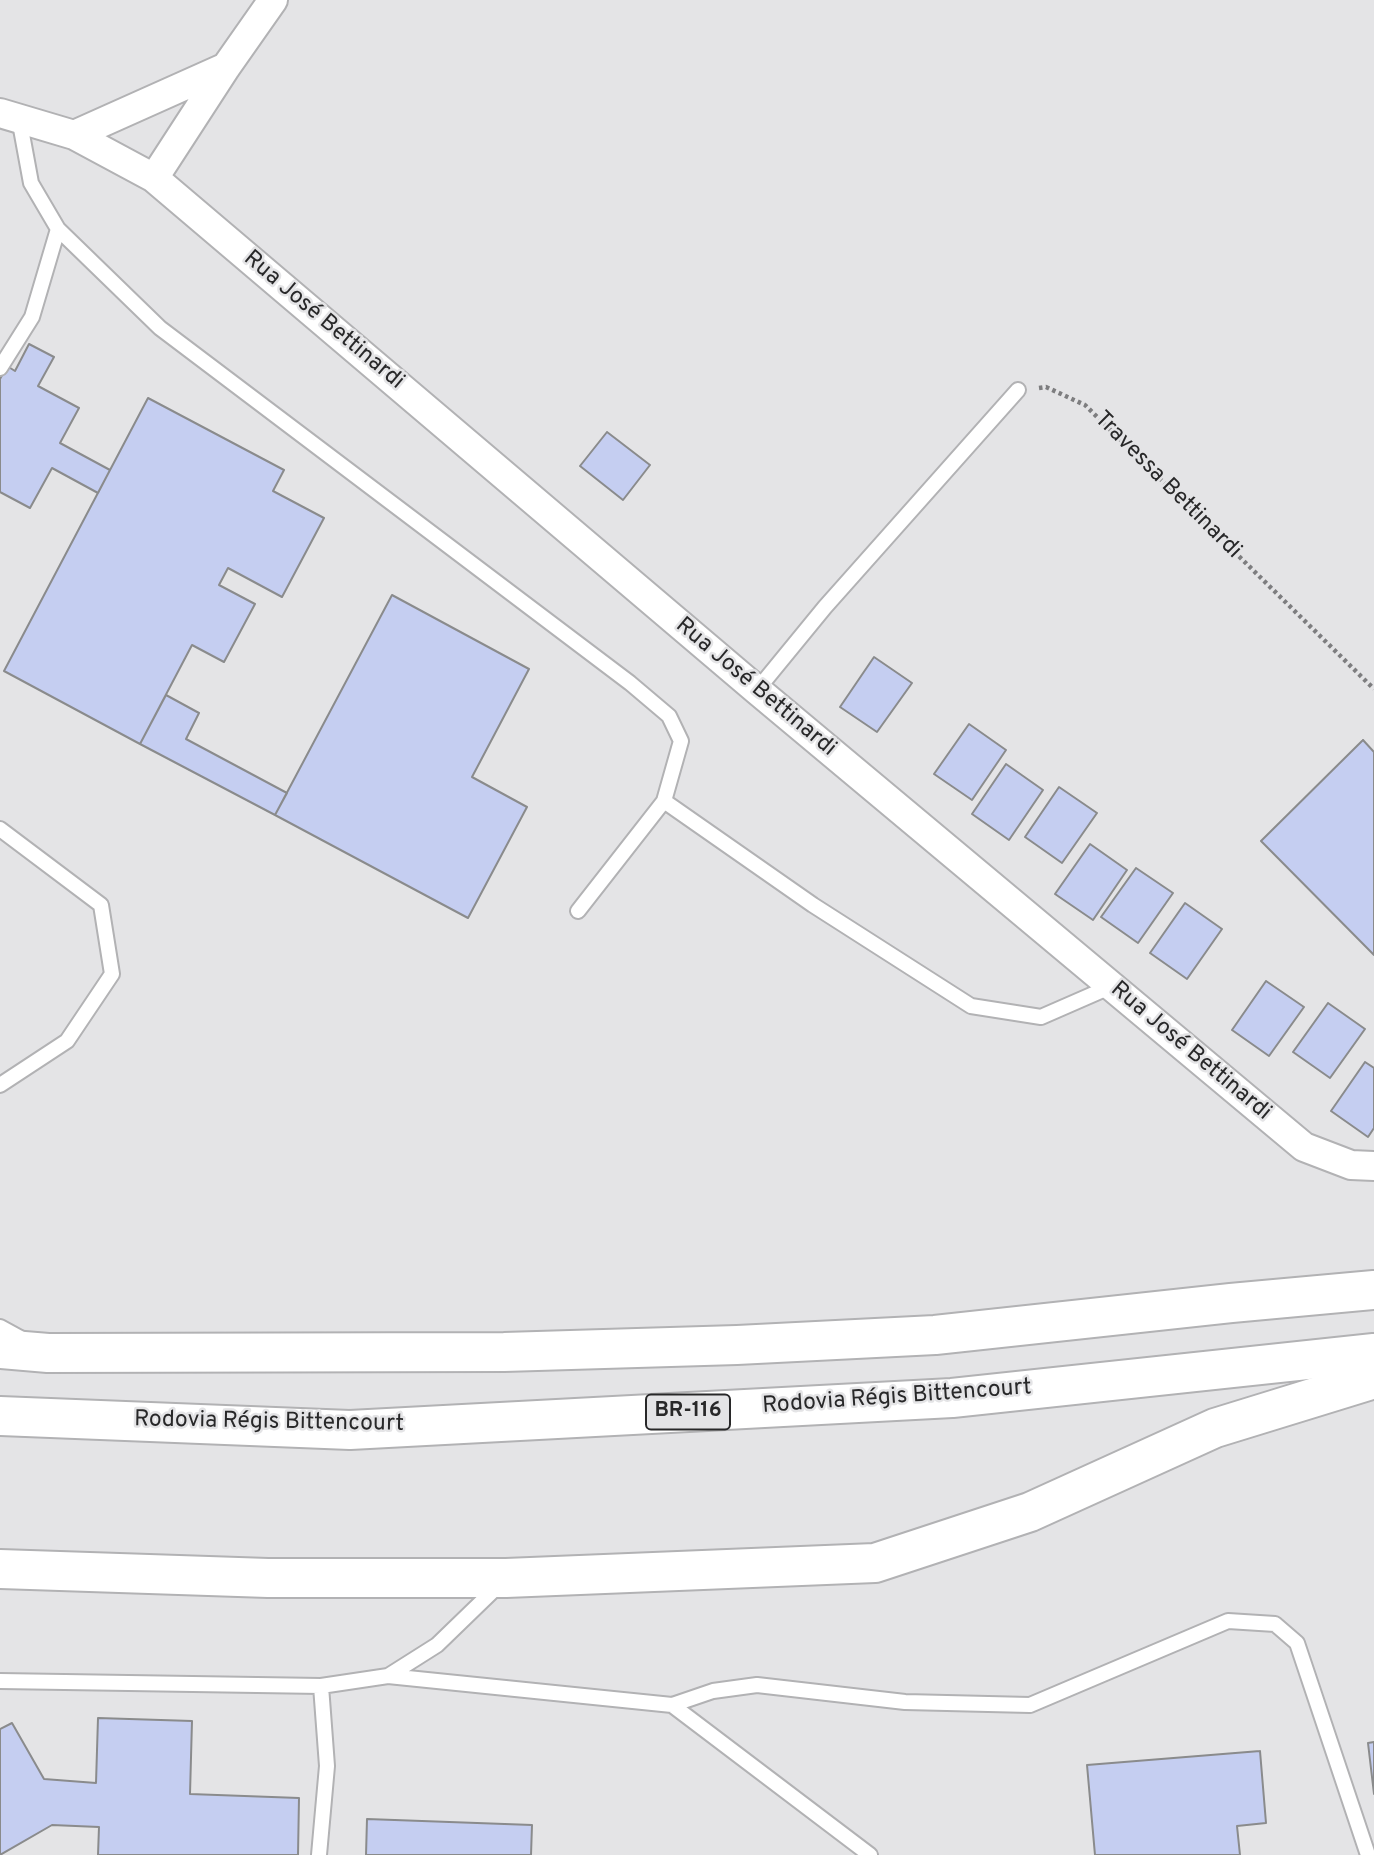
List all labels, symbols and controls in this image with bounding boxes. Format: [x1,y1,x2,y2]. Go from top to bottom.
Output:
street label: Rua José Bettinardi [237,246,409,396]
street label: Travessa Bettinardi [1088,407,1246,565]
street label: Rua José Bettinardi [669,613,841,763]
street label: Rua José Bettinardi [1104,977,1276,1127]
street label: Rodovia Régis Bittencourt [761,1375,1033,1421]
road number: BR-116 [646,1394,730,1430]
street label: Rodovia Régis Bittencourt [134,1407,404,1439]

